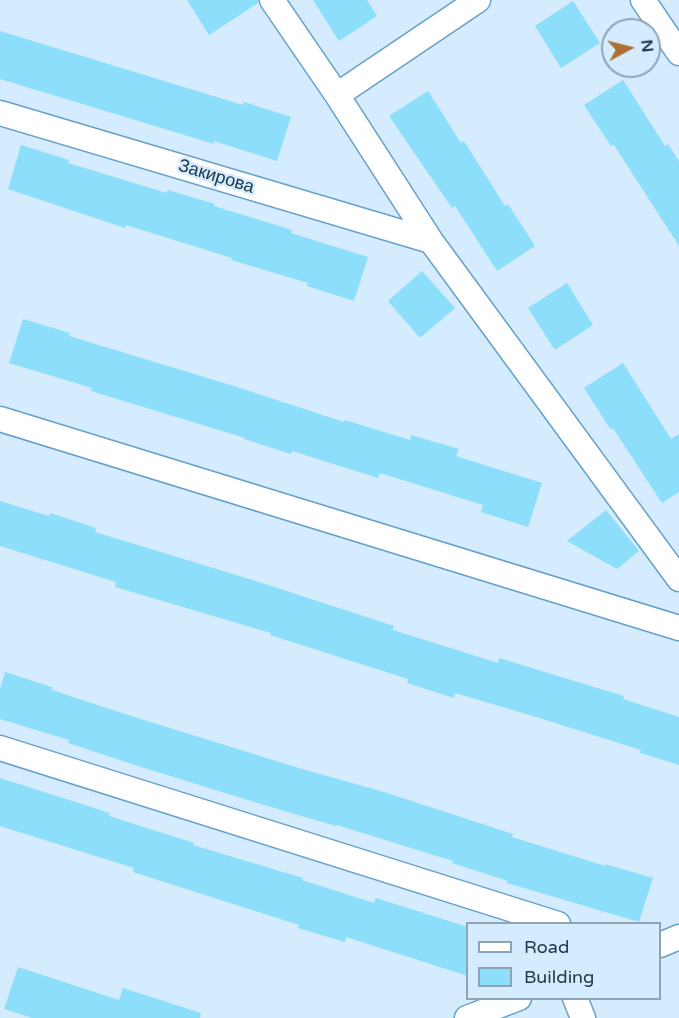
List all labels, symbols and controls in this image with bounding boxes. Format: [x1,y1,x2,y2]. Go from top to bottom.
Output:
north arrow [601,18,661,78]
text: N [636,38,658,54]
street label: Закирова [175,155,257,199]
legend [466,922,661,1000]
text: Road [524,936,569,958]
text: Building [524,966,594,988]

